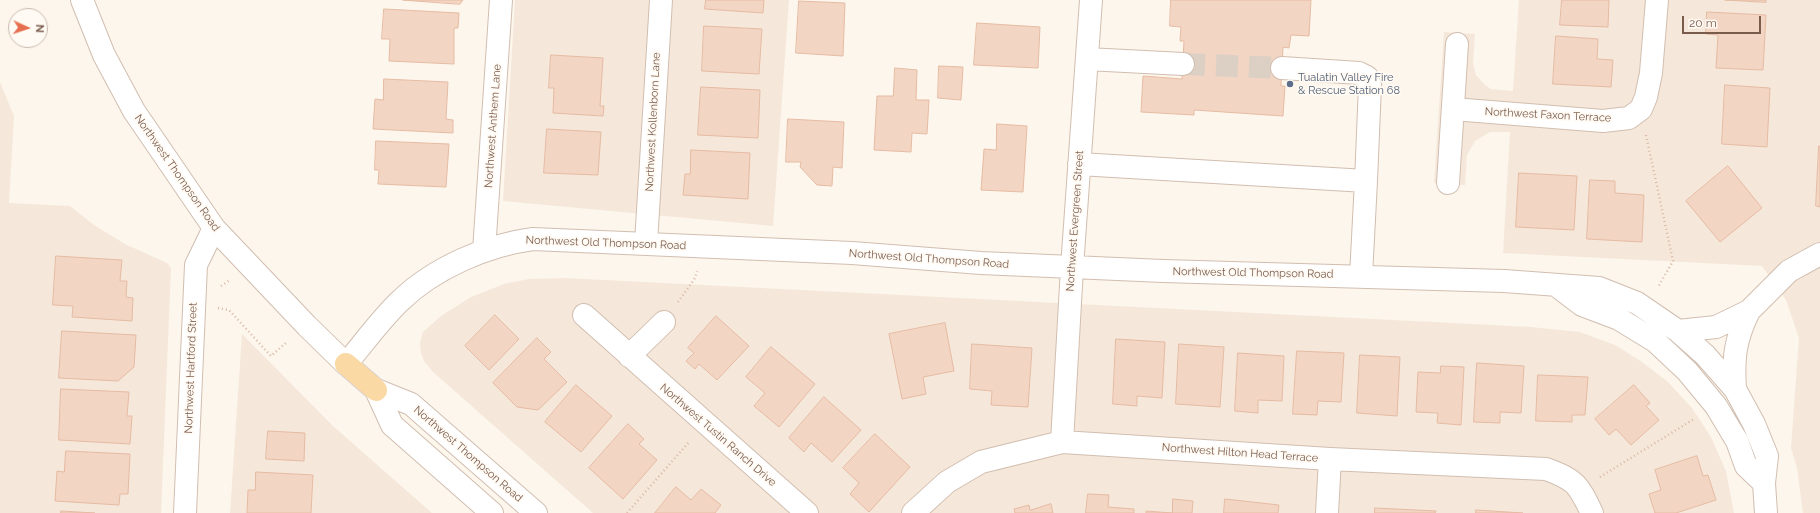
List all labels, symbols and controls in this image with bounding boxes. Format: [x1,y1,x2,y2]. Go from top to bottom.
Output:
north arrow [8,8,48,48]
scale bar [1684,8,1763,34]
text: 20 m [1689,16,1717,30]
text: N [33,24,46,33]
street label: Northwest Kollenborn Lane [643,52,663,192]
street label: Northwest Anthem Lane [482,64,504,188]
place label: Tualatin Valley Fire & Rescue Station 68 [1298,71,1400,97]
marker: Tualatin Valley Fire & Rescue Station 68 [1285,79,1295,89]
street label: Northwest Faxon Terrace [1484,105,1612,125]
street label: Northwest Thompson Road [132,112,222,234]
street label: Northwest Evergreen Street [1063,150,1087,292]
street label: Northwest Old Thompson Road [525,234,687,252]
street label: Northwest Old Thompson Road [848,247,1010,271]
street label: Northwest Old Thompson Road [1173,265,1333,281]
street label: Northwest Hartford Street [182,302,200,434]
street label: Northwest Tustin Ranch Drive [657,381,779,489]
street label: Northwest Thompson Road [411,403,525,505]
street label: Northwest Hilton Head Terrace [1161,441,1319,465]

